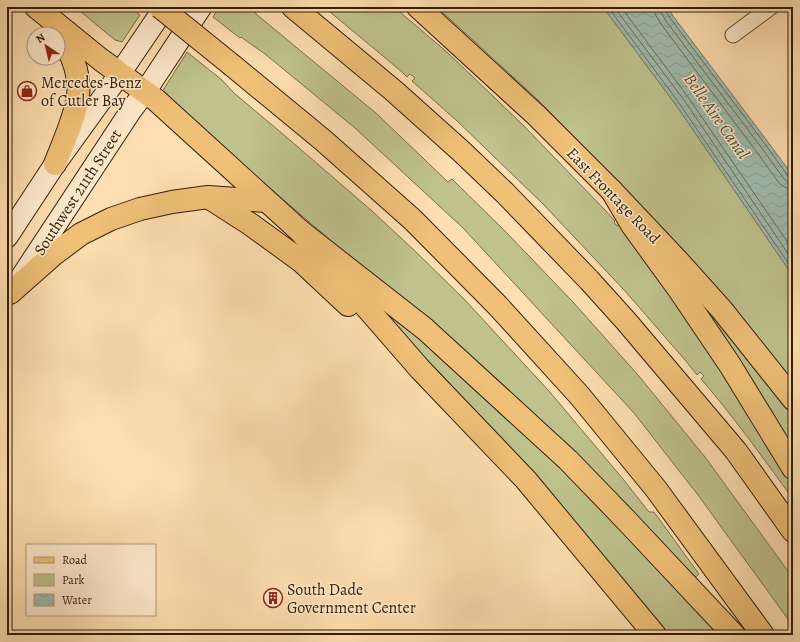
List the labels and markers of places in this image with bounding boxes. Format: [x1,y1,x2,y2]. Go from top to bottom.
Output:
place label: Mercedes-Benz of Cutler Bay [41,72,142,112]
shop icon: Mercedes-Benz of Cutler Bay [16,80,38,102]
place label: South Dade Government Center [287,579,416,619]
building icon: South Dade Government Center [262,587,284,609]

